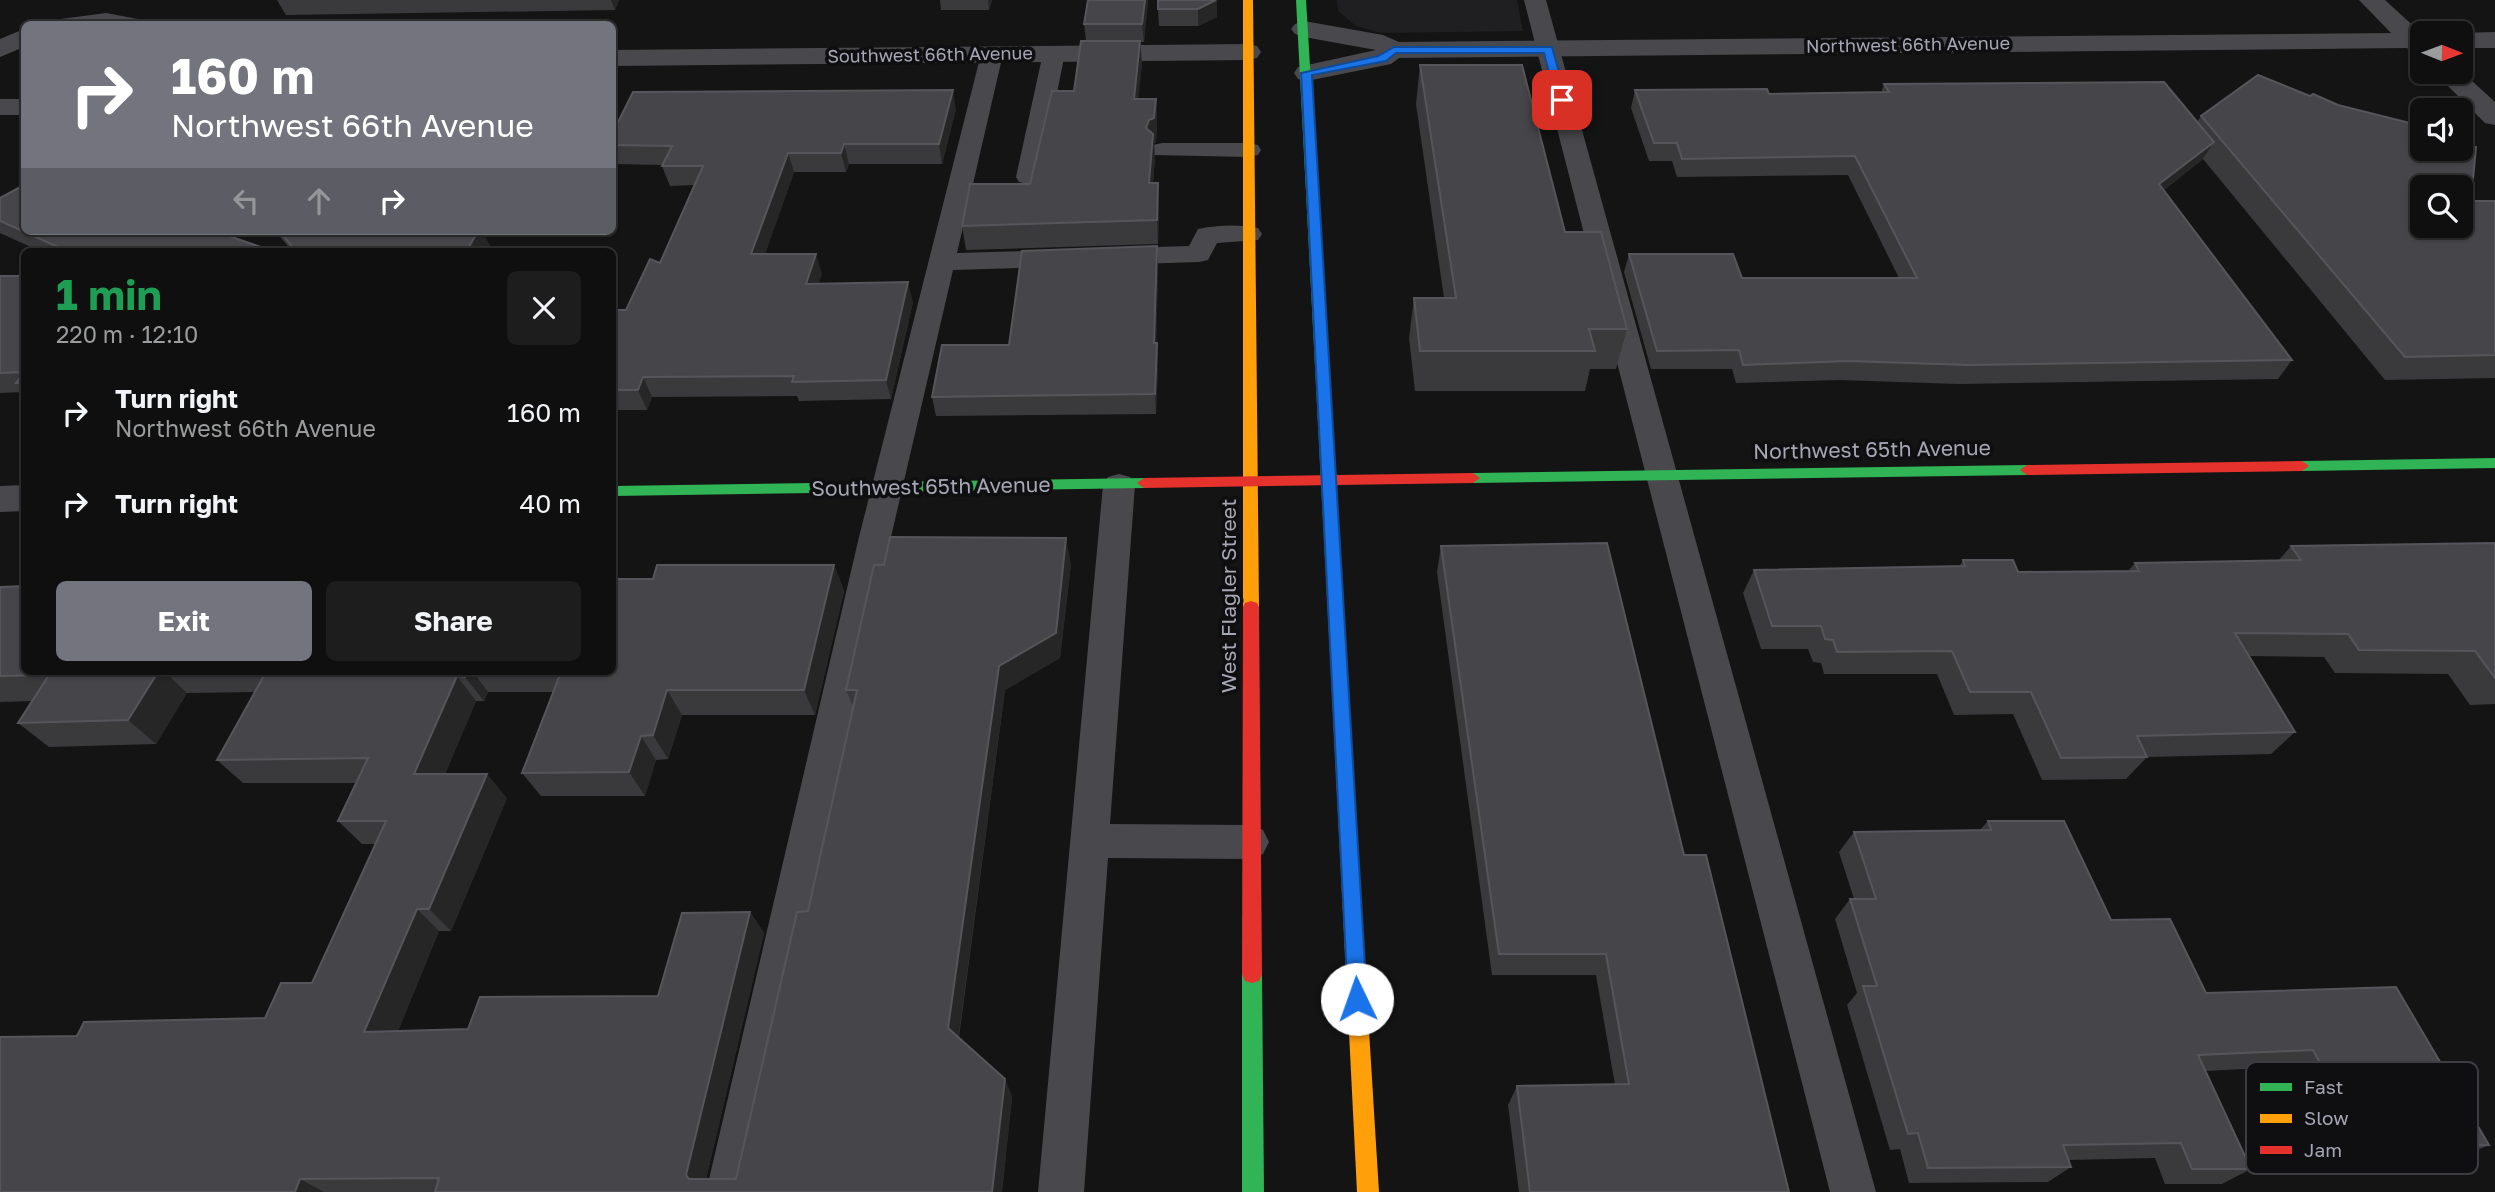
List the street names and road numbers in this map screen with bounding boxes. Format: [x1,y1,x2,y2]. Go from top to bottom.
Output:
street label: Northwest 66th Avenue [1806,31,2010,57]
street label: Southwest 66th Avenue [827,41,1033,67]
street label: Northwest 65th Avenue [1753,434,1991,464]
street label: Southwest 65th Avenue [811,471,1051,501]
street label: West Flagler Street [1215,499,1241,693]

